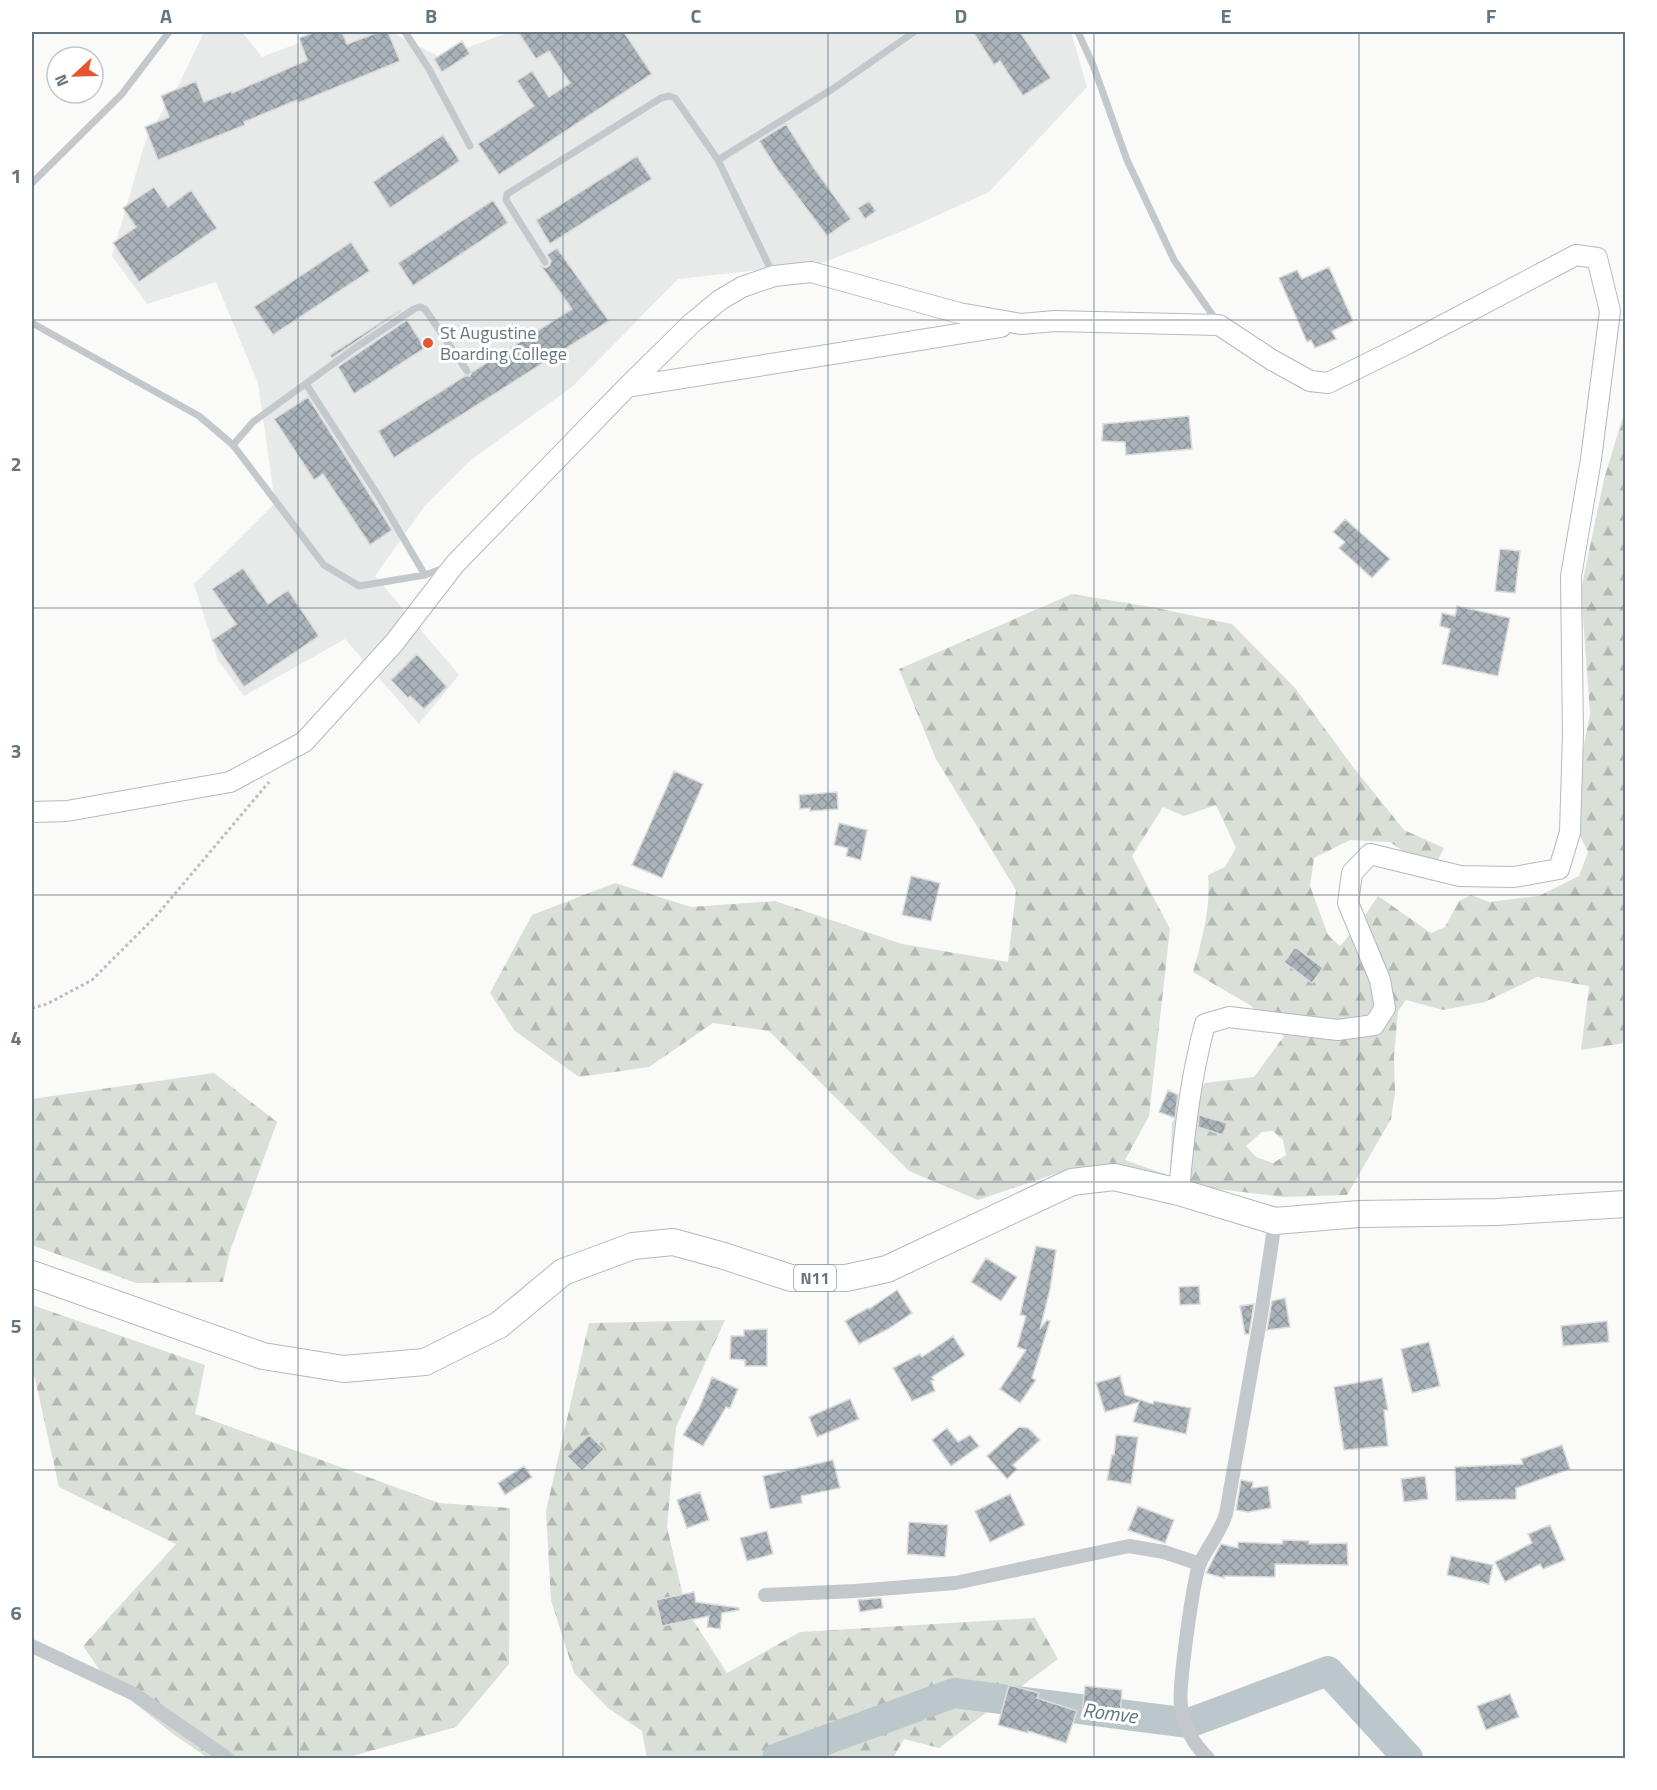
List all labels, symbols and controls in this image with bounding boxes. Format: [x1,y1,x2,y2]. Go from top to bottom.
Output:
text: A [160,0,172,31]
text: B [425,0,437,31]
text: C [691,0,702,31]
text: D [955,0,967,31]
text: E [1220,0,1232,31]
text: F [1486,0,1497,31]
north arrow [45,45,105,105]
text: N [48,71,74,90]
text: 1 [10,160,22,191]
place label: St Augustine Boarding College [440,319,567,367]
marker: St Augustine Boarding College [421,336,435,350]
text: 2 [10,448,22,479]
text: 3 [10,735,22,766]
text: 4 [10,1022,22,1053]
road number: N11 [794,1265,836,1291]
text: 5 [10,1310,22,1341]
text: 6 [10,1597,22,1628]
water label: Romve [1081,1694,1141,1731]

